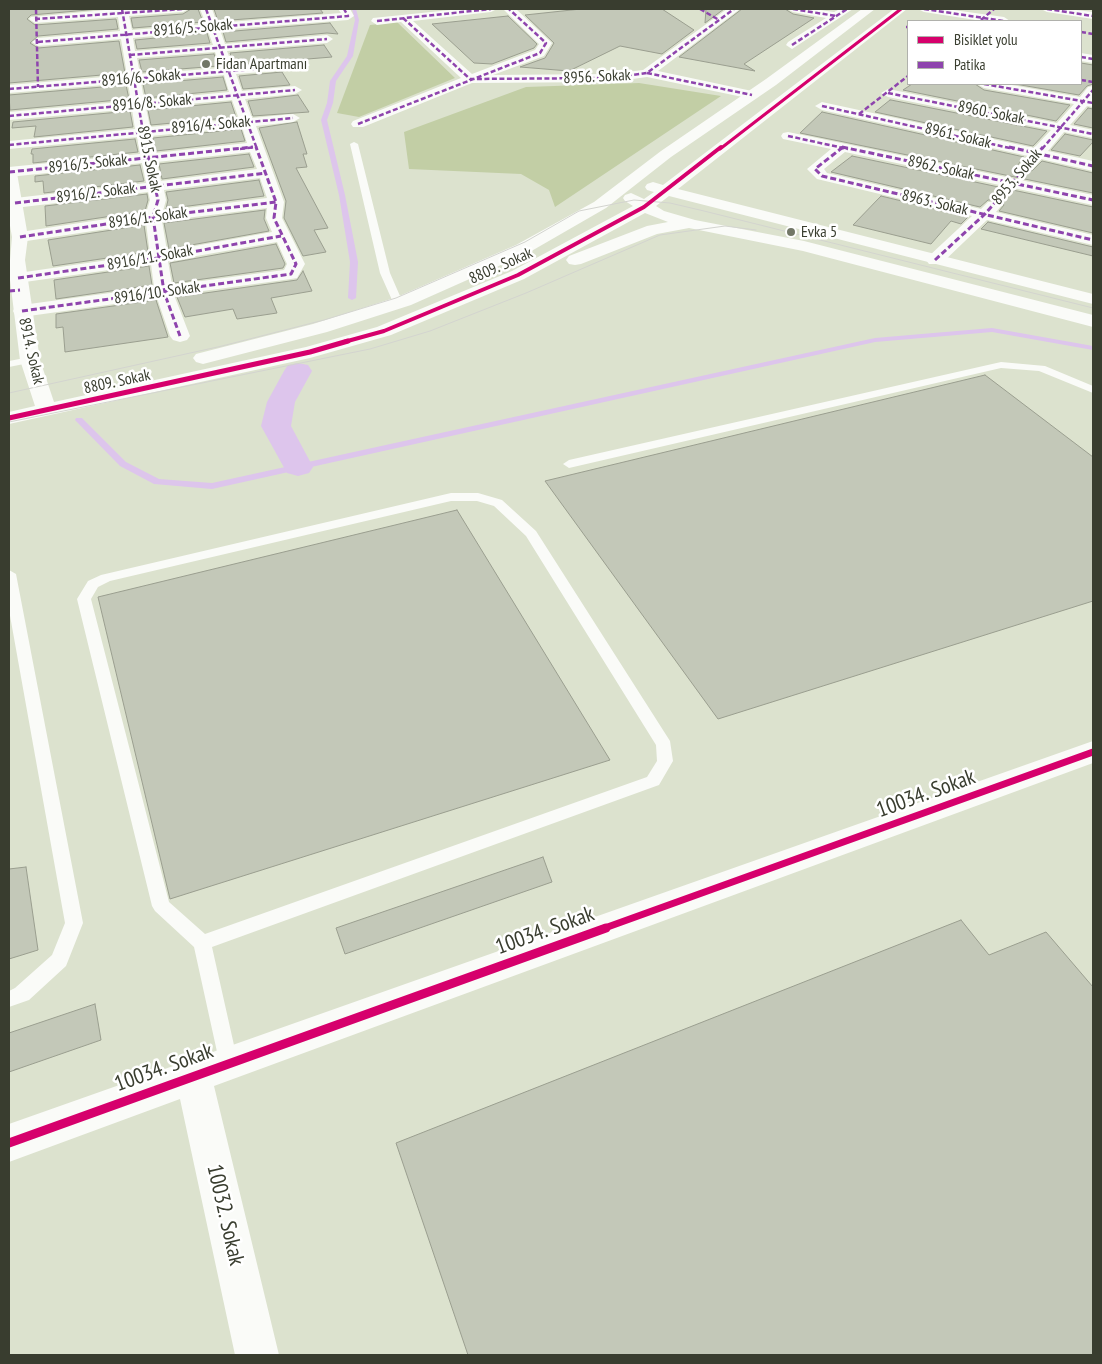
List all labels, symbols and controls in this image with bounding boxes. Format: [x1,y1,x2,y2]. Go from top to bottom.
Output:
street label: 8916/5. Sokak [153,15,233,41]
legend [907,20,1082,85]
text: Bisiklet yolu [954,30,1018,49]
place label: Fidan Apartmanı [216,54,307,74]
text: Patika [954,55,986,74]
marker: Fidan Apartmanı [200,58,212,70]
street label: 8916/6. Sokak [101,65,181,91]
street label: 8956. Sokak [563,66,631,88]
street label: 8916/8. Sokak [112,90,192,116]
street label: 8960. Sokak [956,97,1026,129]
street label: 8916/4. Sokak [171,112,251,138]
street label: 8961. Sokak [923,119,993,153]
street label: 8915. Sokak [133,124,165,194]
street label: 8953. Sokak [988,145,1046,209]
street label: 8916/3. Sokak [47,150,129,178]
street label: 8962. Sokak [906,152,976,184]
street label: 8916/2. Sokak [55,179,137,207]
street label: 8963. Sokak [900,186,970,220]
street label: 8916/1. Sokak [107,203,189,233]
place label: Evka 5 [801,222,837,242]
marker: Evka 5 [785,226,797,238]
street label: 8916/11. Sokak [106,241,194,275]
street label: 8809. Sokak [466,243,536,289]
street label: 8916/10. Sokak [113,277,201,309]
street label: 8914. Sokak [14,316,48,386]
street label: 8809. Sokak [82,366,152,398]
street label: 10034. Sokak [873,764,979,824]
street label: 10034. Sokak [492,901,598,961]
street label: 10034. Sokak [111,1038,217,1098]
street label: 10032. Sokak [201,1162,249,1268]

